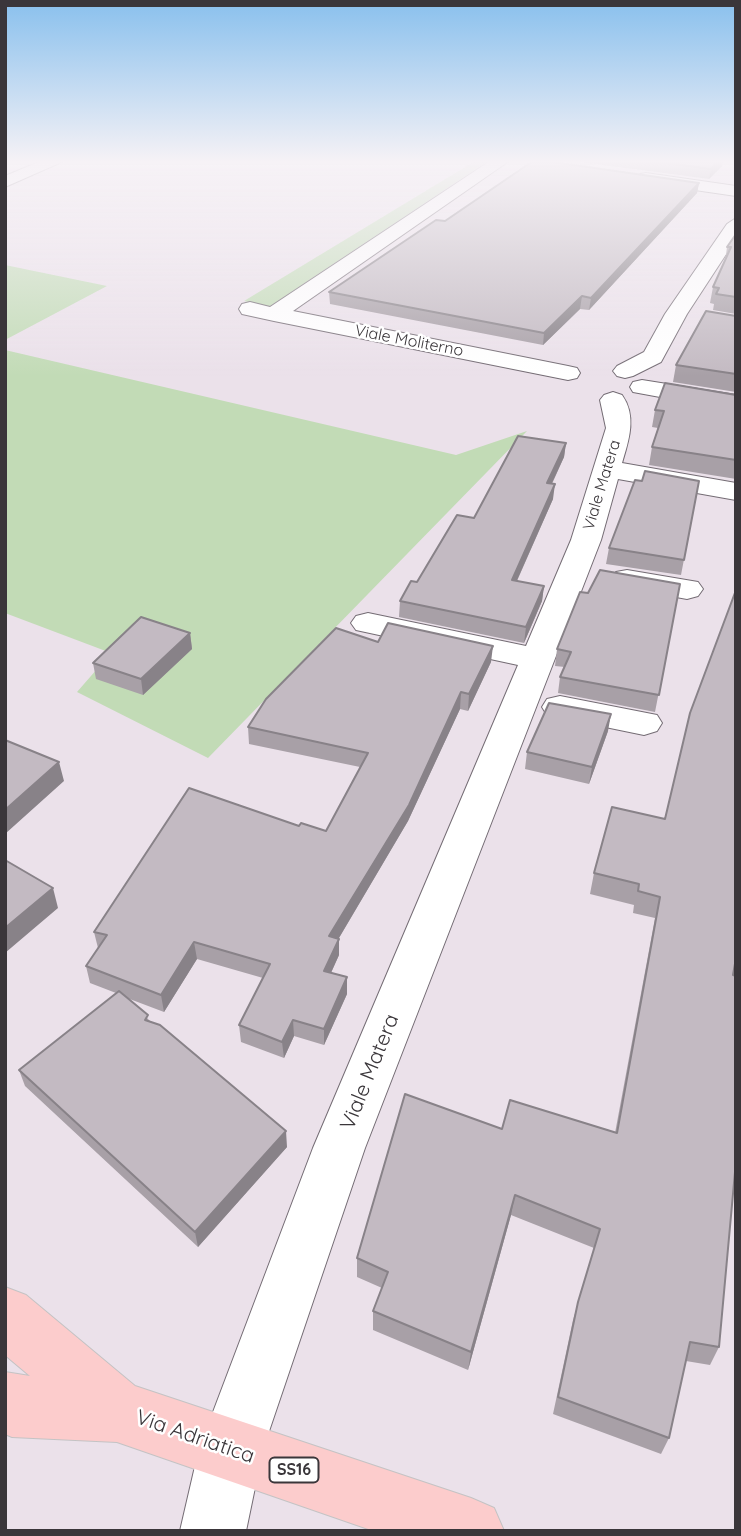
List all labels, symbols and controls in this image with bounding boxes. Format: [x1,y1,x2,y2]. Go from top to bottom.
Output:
street label: Viale Moliterno [353,321,465,361]
street label: Viale Matera [579,437,625,533]
street label: Viale Matera [335,1010,405,1134]
street label: Via Adriatica [132,1405,258,1469]
road number: SS16 [270,1458,318,1482]

